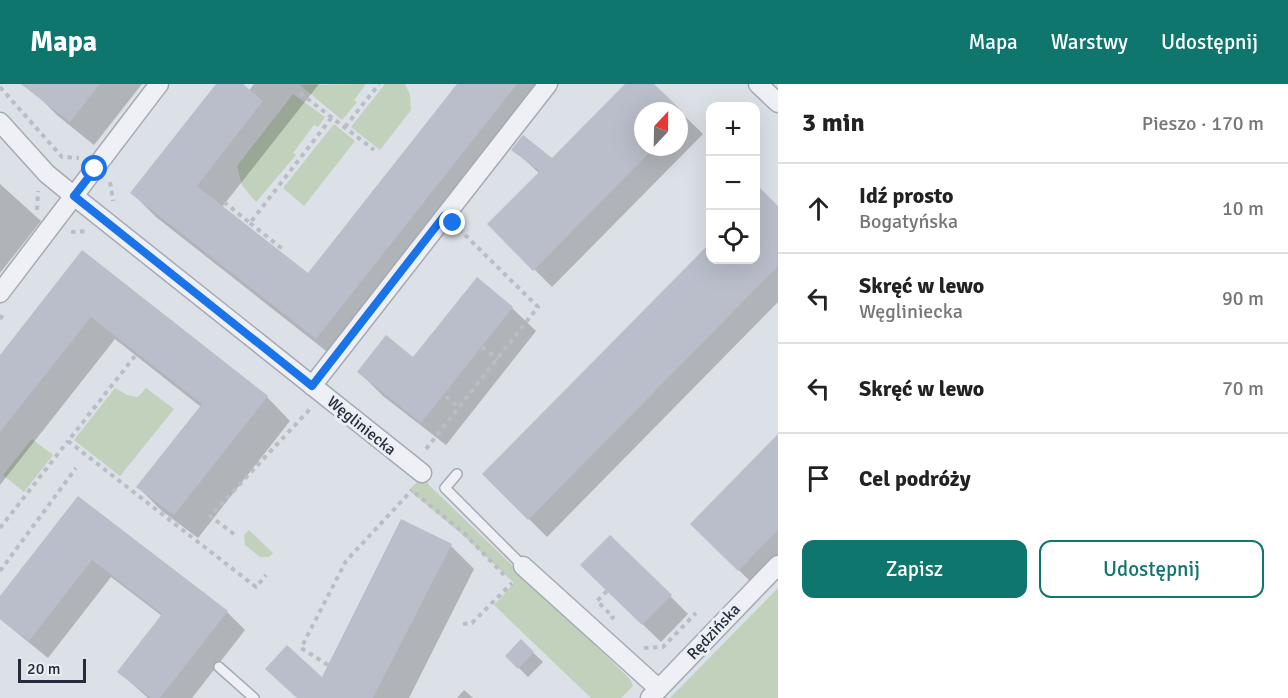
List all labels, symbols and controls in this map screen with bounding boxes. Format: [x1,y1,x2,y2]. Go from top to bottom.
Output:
text: Mapa [30,25,97,59]
text: Mapa [968,29,1018,55]
text: Warstwy [1051,29,1128,55]
text: Udostępnij [1161,29,1258,55]
north arrow [634,102,688,156]
map controls [706,102,760,264]
button: + [706,102,760,156]
text: 3 min [802,107,865,139]
text: Pieszo · 170 m [1142,111,1264,136]
route start [81,155,107,181]
button: − [706,156,760,210]
text: Idź prosto [859,182,954,209]
icon: ahead [802,192,835,225]
text: 10 m [1222,196,1264,221]
route end [439,209,465,235]
text: Bogatyńska [859,209,958,234]
button: locate [706,210,760,264]
text: Skręć w lewo [859,272,984,299]
icon: left [802,282,835,315]
text: 90 m [1222,286,1264,311]
text: Węgliniecka [859,299,963,324]
icon: left [802,372,835,405]
text: Skręć w lewo [859,375,984,402]
text: 70 m [1222,376,1264,401]
street label: Węgliniecka [323,392,400,460]
icon: arrive [802,462,835,495]
text: Cel podróży [859,465,971,492]
button: Zapisz [802,540,1027,598]
button: Udostępnij [1039,540,1264,598]
street label: Rędzińska [683,600,745,664]
scale bar [18,656,86,684]
text: 20 m [27,659,61,679]

